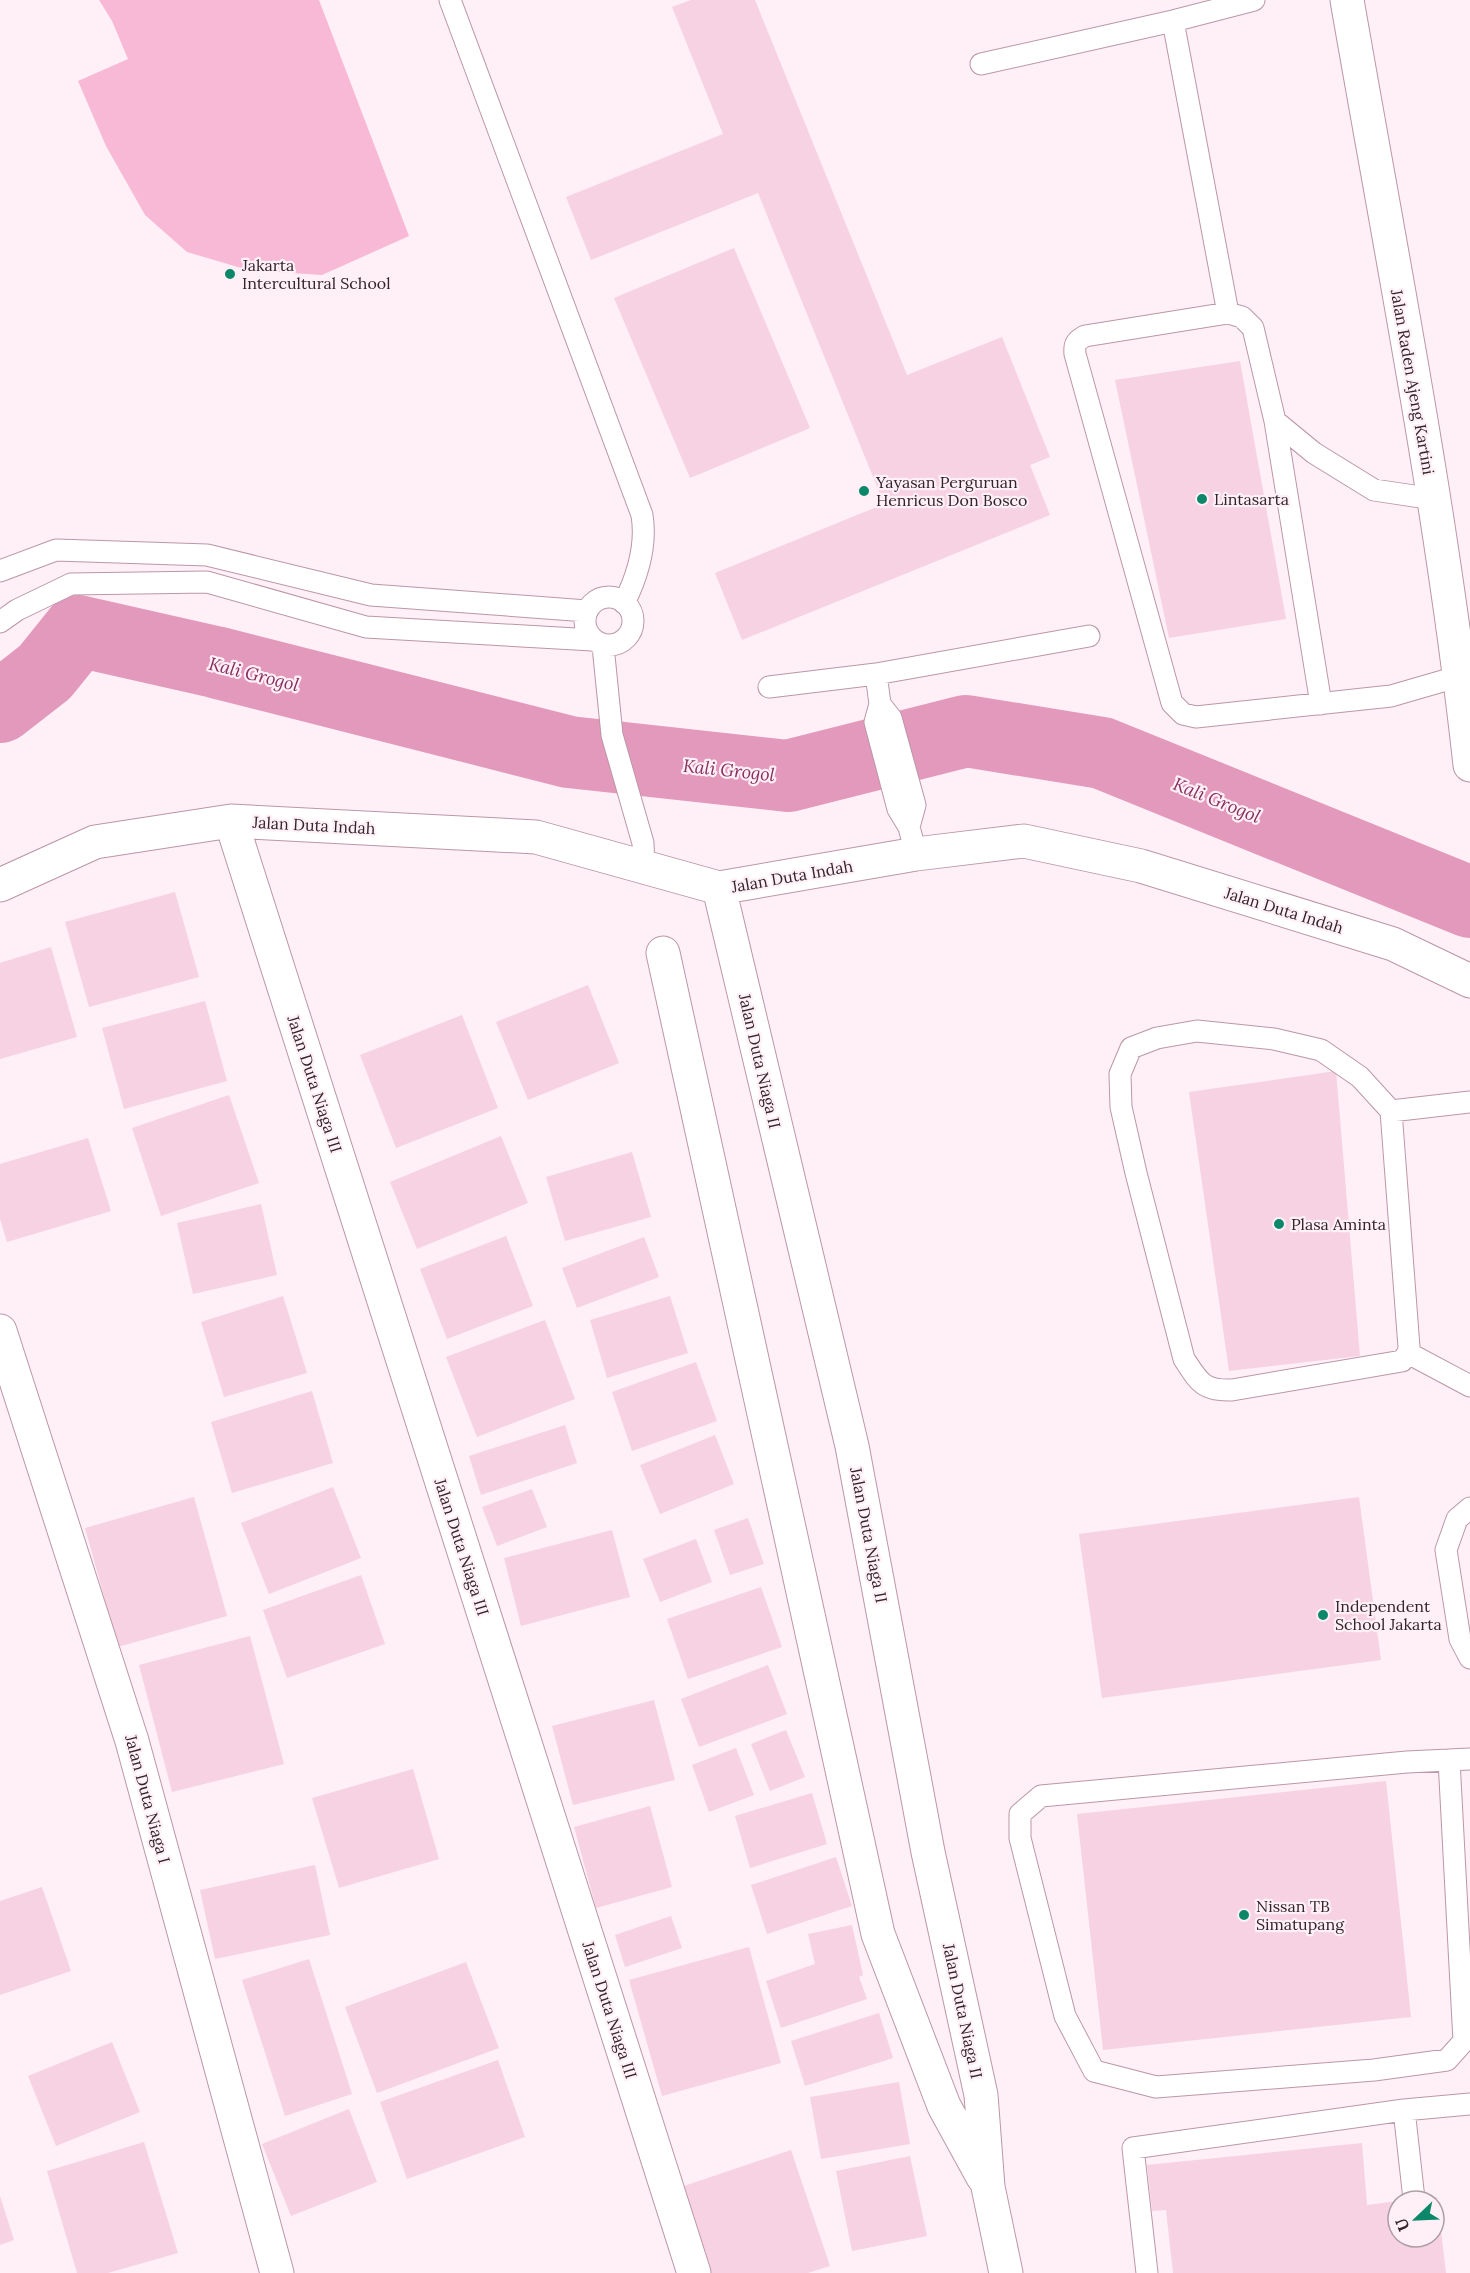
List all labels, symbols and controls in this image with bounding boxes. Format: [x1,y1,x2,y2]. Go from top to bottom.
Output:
place label: Jakarta Intercultural School [241,255,391,293]
marker: Jakarta Intercultural School [223,267,237,281]
street label: Jalan Raden Ajeng Kartini [1387,287,1439,476]
place label: Yayasan Perguruan Henricus Don Bosco [875,472,1027,510]
marker: Yayasan Perguruan Henricus Don Bosco [857,484,871,498]
place label: Lintasarta [1214,489,1289,509]
marker: Lintasarta [1195,492,1209,506]
water label: Kali Grogol [207,652,301,696]
water label: Kali Grogol [682,754,776,786]
water label: Kali Grogol [1170,772,1264,828]
street label: Jalan Duta Indah [251,812,376,838]
street label: Jalan Duta Indah [729,855,855,897]
street label: Jalan Duta Indah [1221,882,1346,938]
street label: Jalan Duta Niaga II [735,991,785,1130]
street label: Jalan Duta Niaga III [283,1012,347,1155]
place label: Plasa Aminta [1291,1214,1386,1234]
marker: Plasa Aminta [1272,1217,1286,1231]
street label: Jalan Duta Niaga II [846,1465,892,1604]
street label: Jalan Duta Niaga III [430,1475,494,1618]
place label: Independent School Jakarta [1335,1596,1442,1634]
marker: Independent School Jakarta [1316,1608,1330,1622]
street label: Jalan Duta Niaga I [121,1732,175,1865]
place label: Nissan TB Simatupang [1256,1896,1345,1934]
marker: Nissan TB Simatupang [1237,1908,1251,1922]
street label: Jalan Duta Niaga III [578,1938,642,2081]
street label: Jalan Duta Niaga II [939,1941,987,2080]
north arrow [1386,2189,1446,2249]
text: U [1391,2215,1414,2234]

